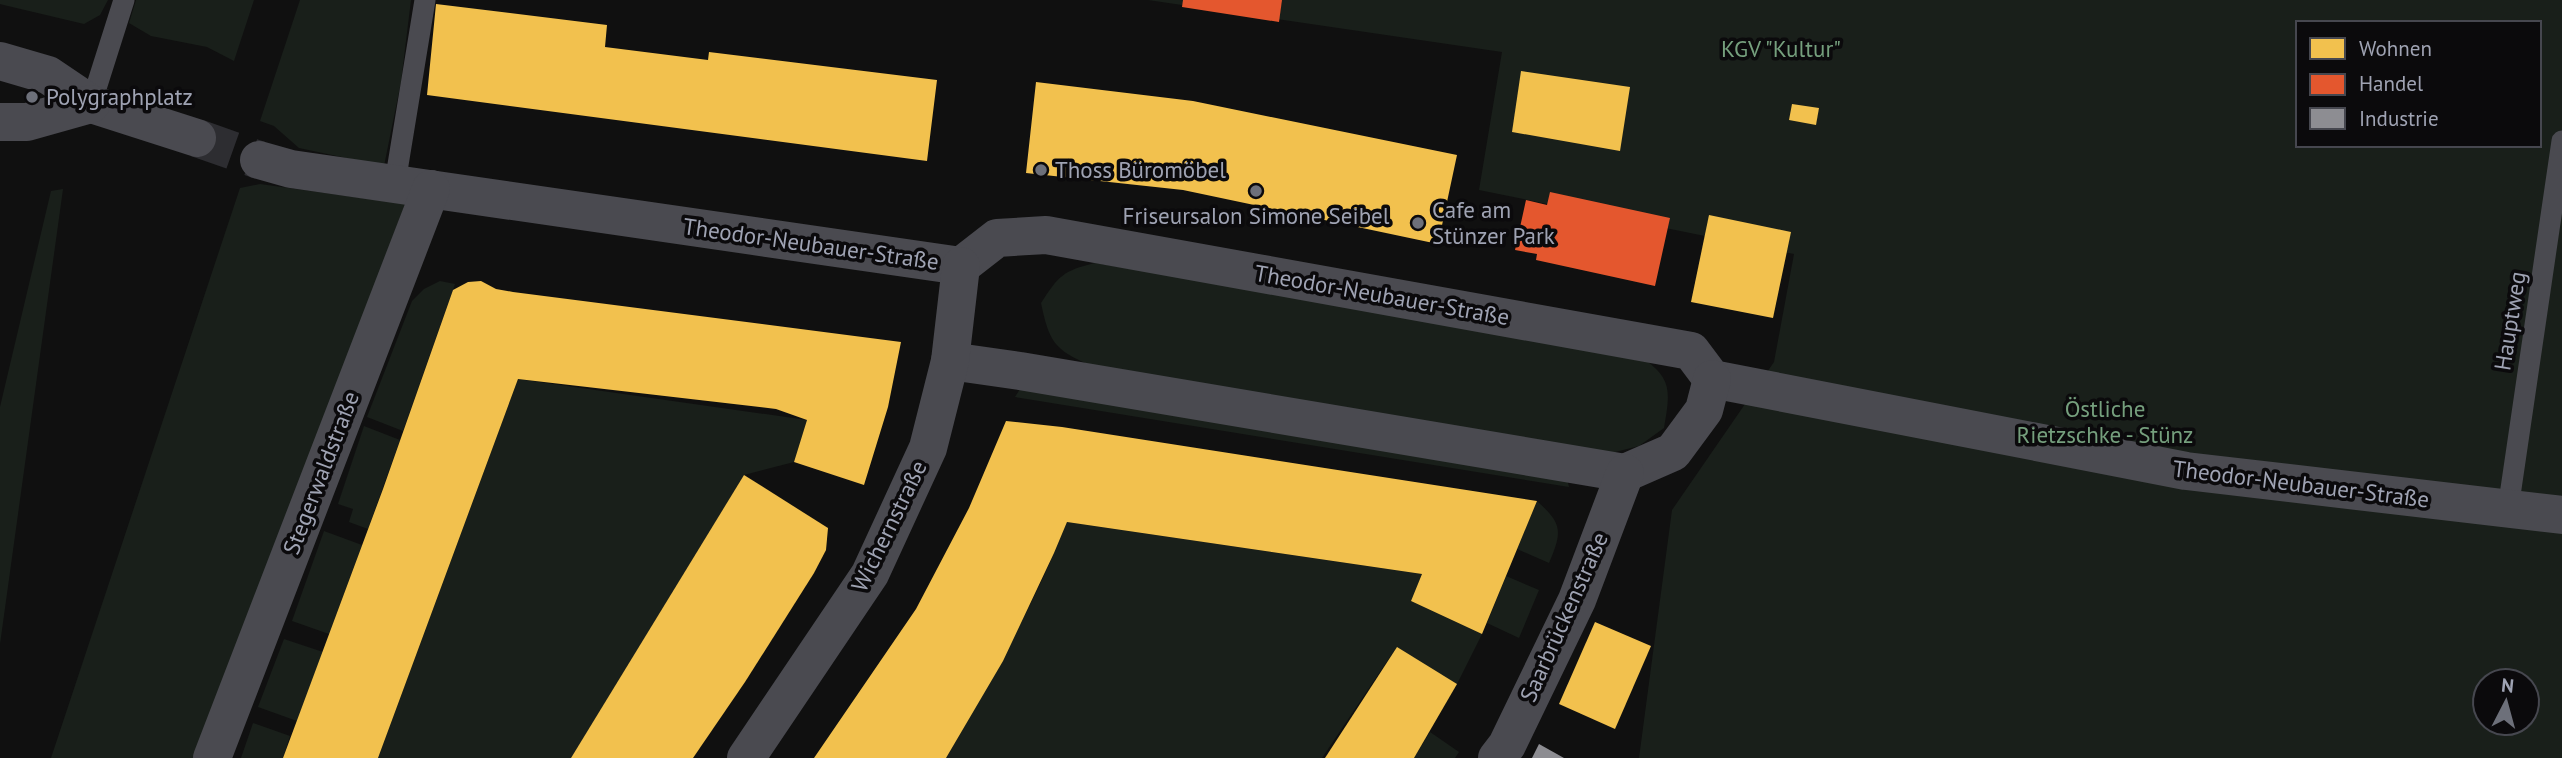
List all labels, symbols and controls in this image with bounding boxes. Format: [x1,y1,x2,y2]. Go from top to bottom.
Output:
legend [2296,21,2541,147]
park label: KGV "Kultur" [1721,34,1841,63]
text: Wohnen [2359,35,2432,62]
text: Handel [2359,70,2423,97]
place label: Polygraphplatz [46,82,193,111]
marker: Polygraphplatz [24,89,40,105]
text: Industrie [2359,105,2439,132]
place label: Thoss Büromöbel [1055,155,1226,184]
marker: Thoss Büromöbel [1033,162,1049,178]
marker: Friseursalon Simone Seibel [1248,183,1264,199]
place label: Cafe am Stünzer Park [1432,195,1555,250]
place label: Friseursalon Simone Seibel [1123,201,1390,230]
street label: Theodor-Neubauer-Straße [681,211,941,276]
marker: Cafe am Stünzer Park [1410,215,1426,231]
street label: Theodor-Neubauer-Straße [1253,258,1512,331]
street label: Hauptweg [2487,269,2532,373]
street label: Stegerwaldstraße [276,387,365,559]
park label: Östliche Rietzschke - Stünz [2017,394,2193,449]
street label: Theodor-Neubauer-Straße [2171,453,2431,514]
street label: Wichernstraße [844,455,933,596]
street label: Saarbrückenstraße [1513,527,1614,706]
north arrow [2471,667,2541,737]
text: N [2500,673,2515,698]

